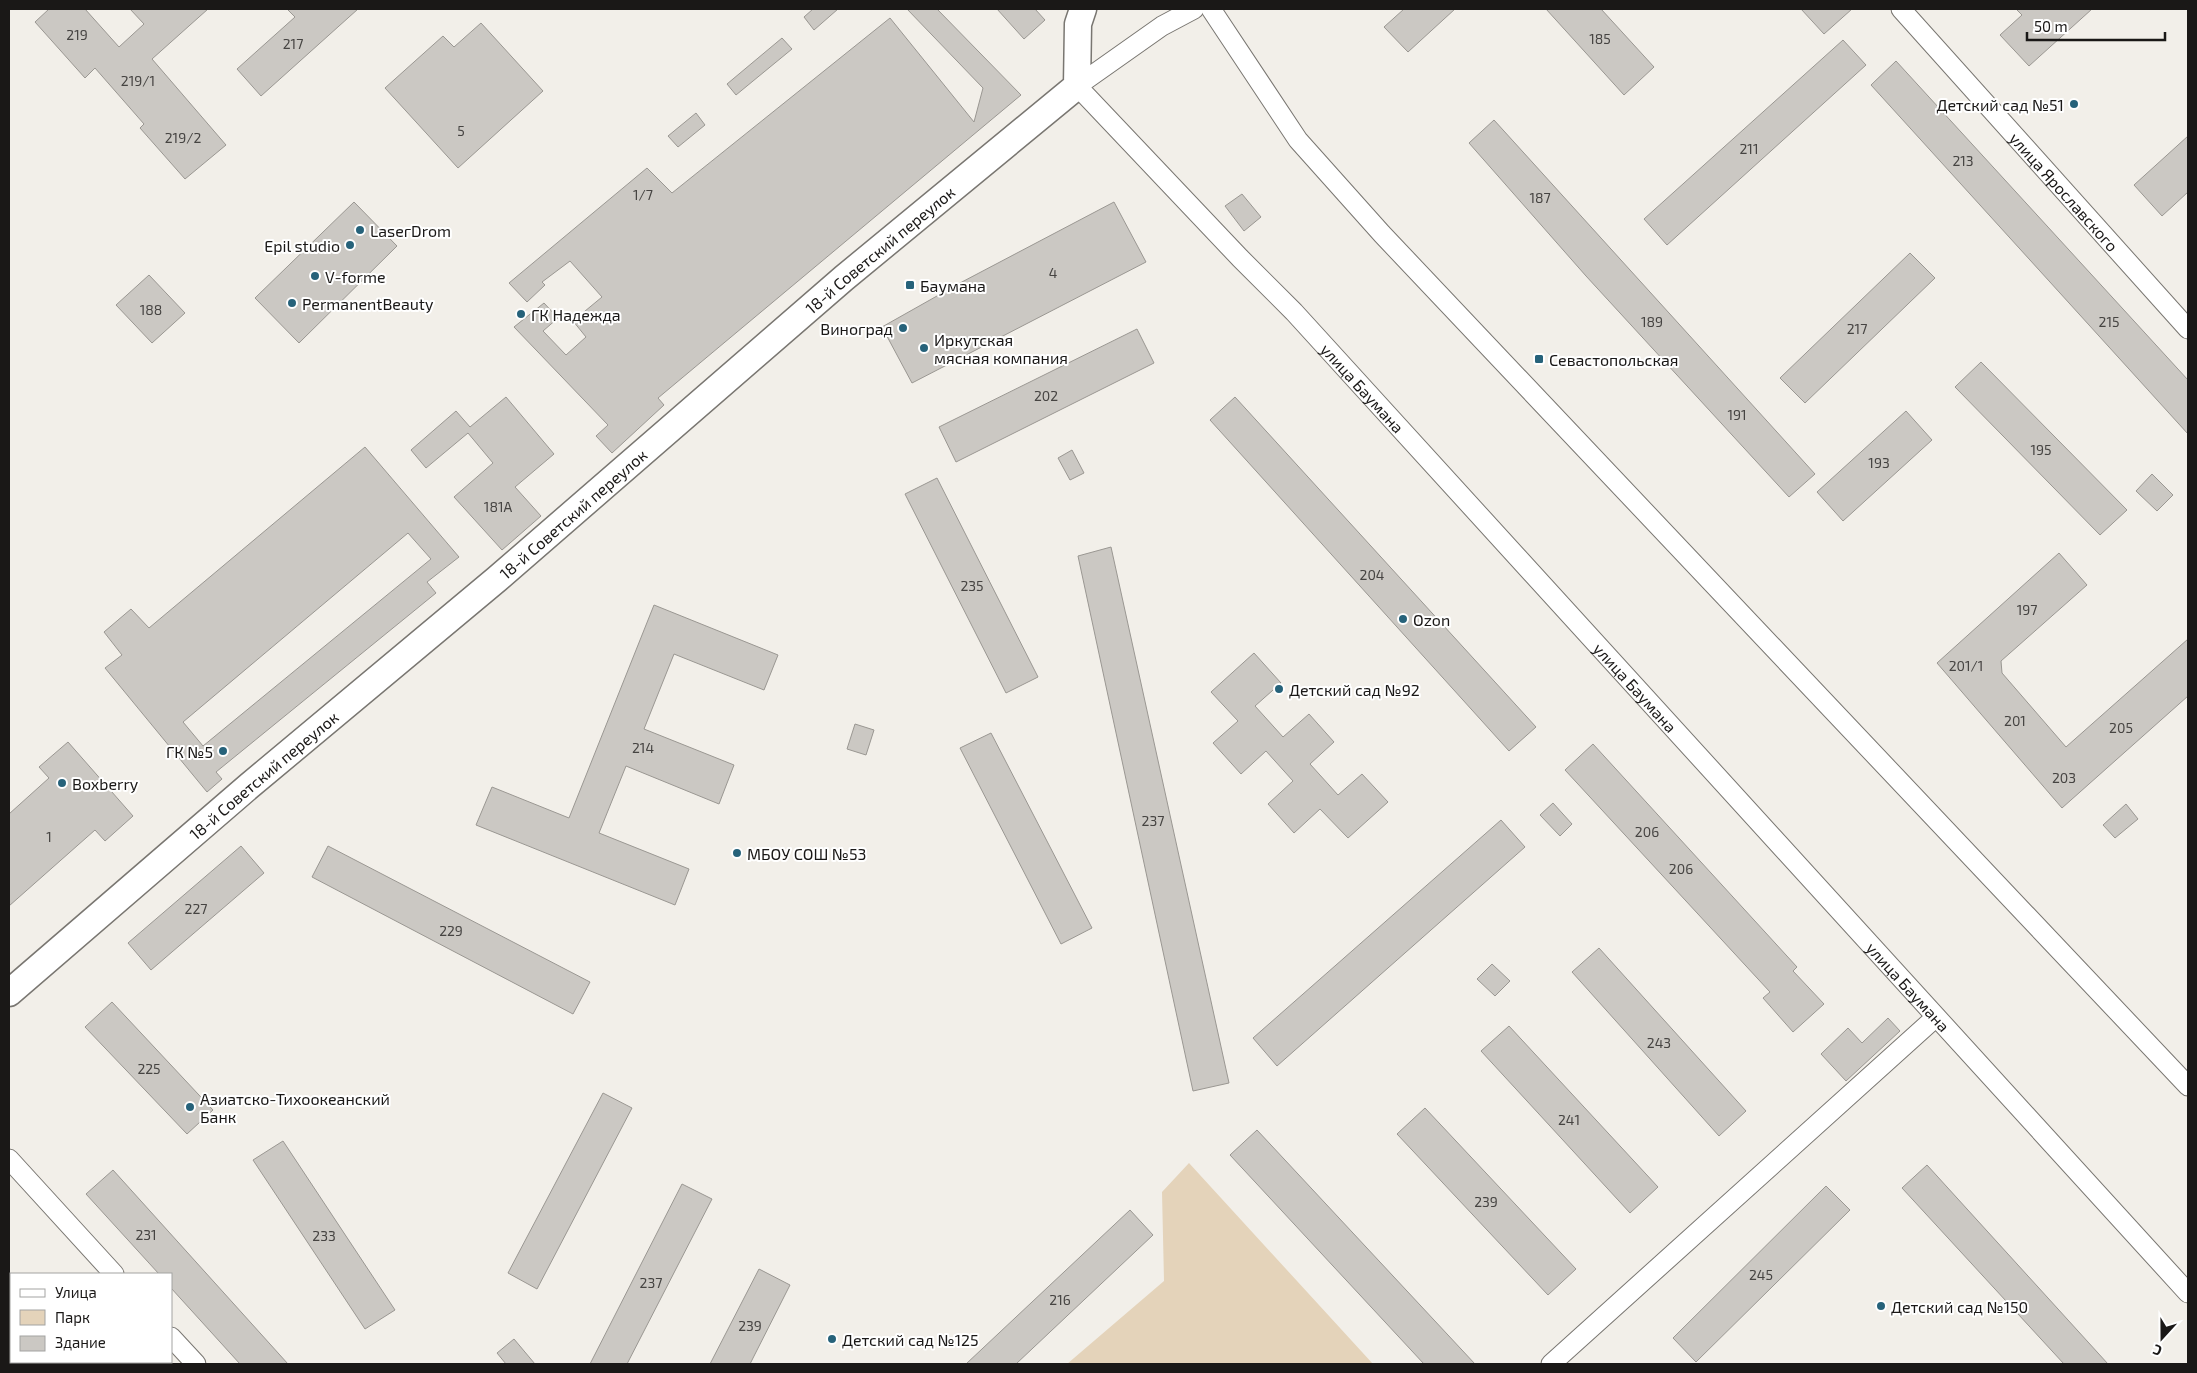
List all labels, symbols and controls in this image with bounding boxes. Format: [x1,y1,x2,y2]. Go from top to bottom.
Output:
scale bar [2027,10,2164,42]
text: 50 m [2034,17,2068,35]
house number: 219 [66,26,88,43]
house number: 185 [1589,30,1611,47]
house number: 217 [283,35,303,52]
house number: 219/1 [121,72,155,89]
place label: Детский сад №51 [1936,95,2064,114]
marker: Детский сад №51 [2068,98,2080,110]
house number: 5 [457,122,465,139]
street label: улица Ярославского [2006,128,2123,255]
house number: 219/2 [165,129,201,146]
house number: 211 [1739,140,1759,157]
house number: 213 [1952,152,1974,169]
street label: 18-й Советский переулок [801,181,958,317]
house number: 1/7 [633,186,653,203]
house number: 187 [1529,189,1551,206]
place label: LaseгDrom [370,221,451,240]
marker: LaseгDrom [354,224,366,236]
place label: Epil studio [264,236,340,255]
marker: Epil studio [344,239,356,251]
house number: 4 [1049,264,1057,281]
place label: V-forme [325,267,386,286]
marker: V-forme [309,270,321,282]
place label: Баумана [920,276,986,296]
marker: Баумана [904,279,916,291]
place label: PermanentBeauty [302,294,434,313]
marker: PermanentBeauty [286,297,298,309]
house number: 188 [140,301,162,318]
place label: ГК Надежда [531,305,621,324]
marker: ГК Надежда [515,308,527,320]
house number: 189 [1641,313,1663,330]
house number: 215 [2099,313,2119,330]
place label: Виноград [820,319,893,338]
house number: 217 [1847,320,1867,337]
marker: Виноград [897,322,909,334]
place label: Иркутская мясная компания [934,330,1068,367]
street label: улица Баумана [1317,339,1408,436]
marker: Иркутская мясная компания [918,342,930,354]
place label: Севастопольская [1549,350,1678,369]
marker: Севастопольская [1533,353,1545,365]
house number: 202 [1034,387,1058,404]
house number: 191 [1727,406,1747,423]
house number: 195 [2030,441,2052,458]
street label: 18-й Советский переулок [495,444,650,582]
house number: 193 [1868,454,1890,471]
house number: 181А [484,498,512,515]
house number: 204 [1360,566,1384,583]
house number: 235 [960,577,984,594]
house number: 197 [2017,601,2037,618]
place label: Ozon [1413,610,1450,629]
marker: Ozon [1397,613,1409,625]
street label: улица Баумана [1590,638,1681,736]
house number: 201/1 [1949,657,1983,674]
place label: Детский сад №92 [1289,680,1420,699]
marker: Детский сад №92 [1273,683,1285,695]
street label: 18-й Советский переулок [185,706,342,843]
house number: 201 [2004,712,2026,729]
house number: 205 [2109,719,2133,736]
house number: 214 [632,739,654,756]
place label: ГК №5 [166,742,213,761]
marker: ГК №5 [217,745,229,757]
house number: 203 [2052,769,2076,786]
place label: Boxberry [72,774,139,793]
marker: Boxberry [56,777,68,789]
house number: 237 [1142,812,1164,829]
house number: 206 [1635,823,1659,840]
house number: 1 [46,828,52,845]
place label: МБОУ СОШ №53 [747,844,866,863]
marker: МБОУ СОШ №53 [731,847,743,859]
house number: 206 [1669,860,1693,877]
house number: 227 [185,900,207,917]
house number: 229 [439,922,463,939]
street label: улица Баумана [1862,938,1954,1035]
house number: 243 [1647,1034,1671,1051]
house number: 225 [137,1060,161,1077]
place label: Азиатско-Тихоокеанский Банк [200,1089,390,1126]
marker: Азиатско-Тихоокеанский Банк [184,1101,196,1113]
house number: 241 [1558,1111,1580,1128]
house number: 239 [1474,1193,1498,1210]
house number: 231 [135,1226,157,1243]
house number: 233 [312,1227,336,1244]
house number: 245 [1749,1266,1773,1283]
legend [10,1273,172,1363]
house number: 237 [640,1274,662,1291]
text: Улица [55,1283,97,1301]
house number: 216 [1049,1291,1071,1308]
place label: Детский сад №150 [1891,1297,2028,1316]
marker: Детский сад №150 [1875,1300,1887,1312]
text: Парк [55,1308,90,1326]
north arrow [2137,1313,2187,1363]
house number: 239 [738,1317,762,1334]
place label: Детский сад №125 [842,1330,979,1349]
text: Здание [55,1333,106,1351]
marker: Детский сад №125 [826,1333,838,1345]
text: С [2150,1341,2164,1360]

